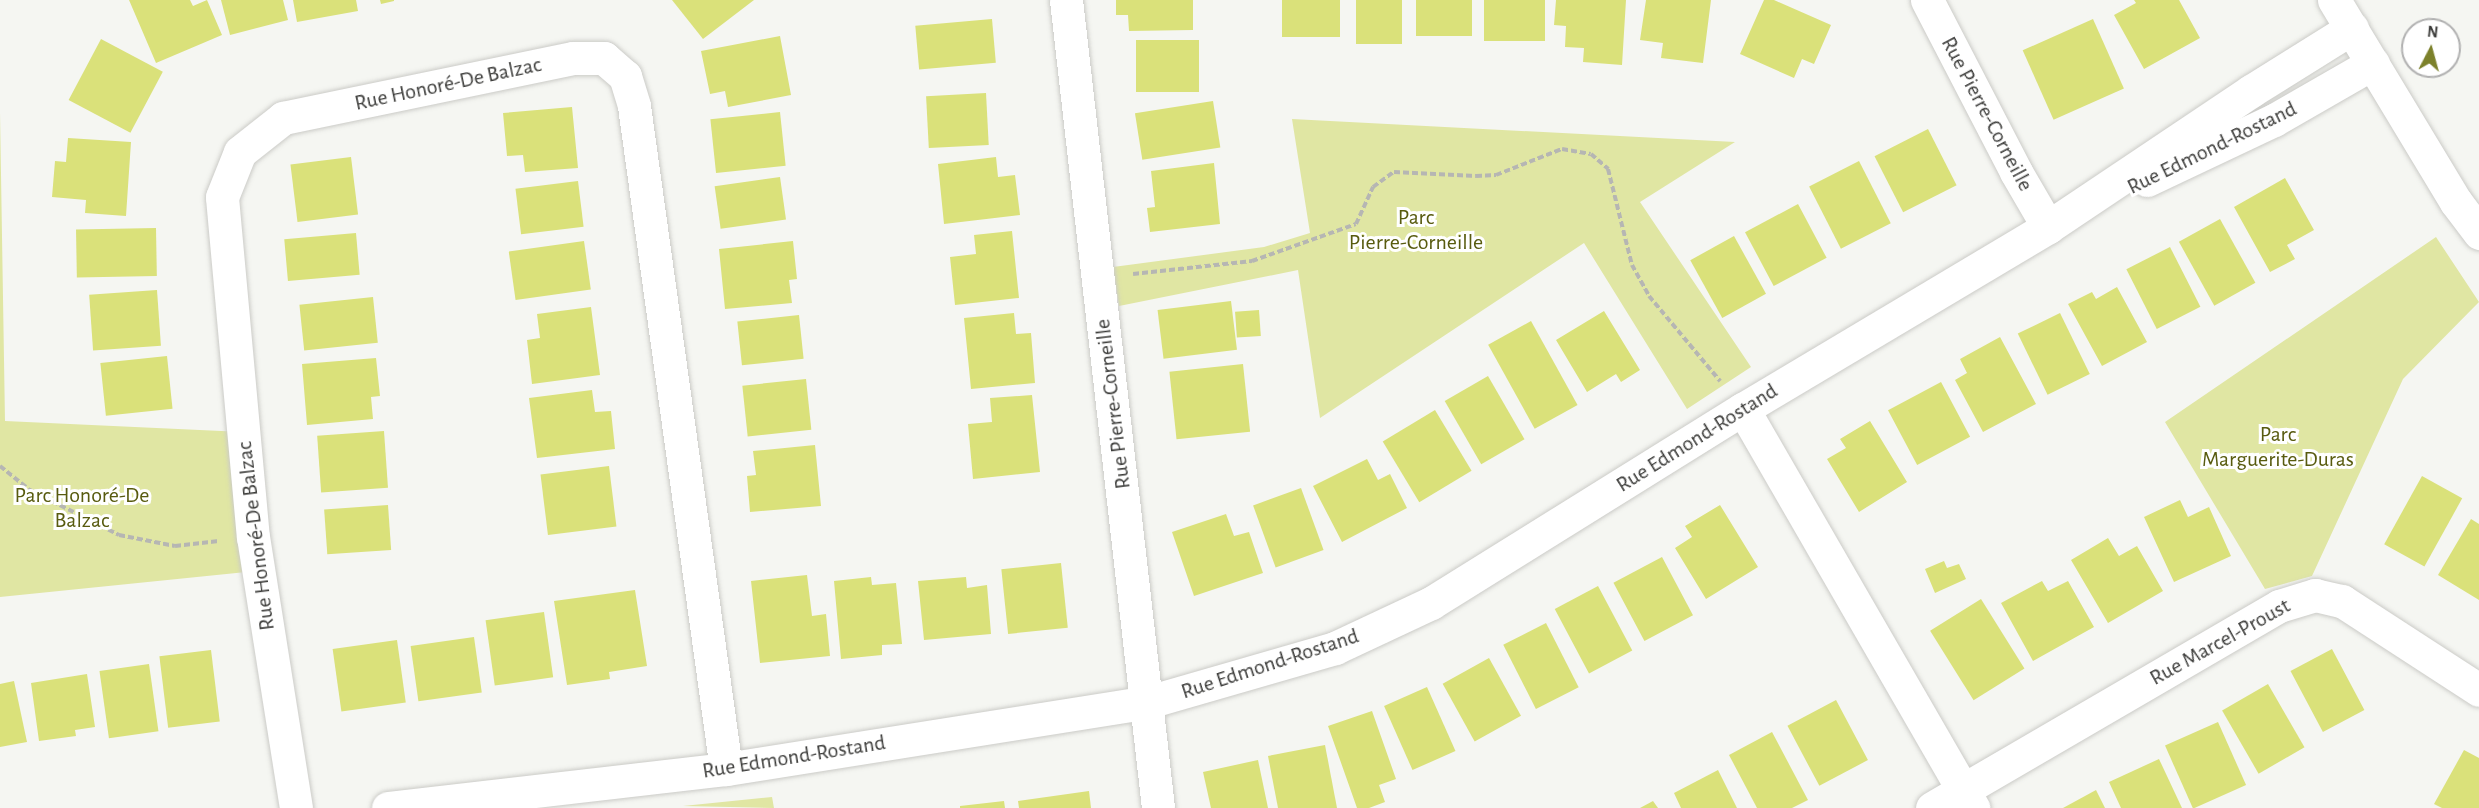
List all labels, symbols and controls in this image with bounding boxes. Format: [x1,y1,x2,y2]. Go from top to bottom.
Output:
north arrow [2401,18,2461,78]
text: N [2426,24,2439,41]
street label: Rue Pierre-Corneille [1935,32,2039,196]
street label: Rue Honoré-De Balzac [352,51,544,117]
street label: Rue Edmond-Rostand [2123,96,2301,200]
park label: Parc Pierre-Corneille [1349,204,1483,255]
street label: Rue Pierre-Corneille [1089,317,1137,491]
street label: Rue Edmond-Rostand [1611,378,1783,498]
park label: Parc Marguerite-Duras [2202,421,2354,472]
street label: Rue Honoré-De Balzac [231,440,281,632]
park label: Parc Honoré-De Balzac [15,482,149,534]
street label: Rue Marcel-Proust [2145,593,2295,691]
street label: Rue Edmond-Rostand [1178,623,1362,705]
street label: Rue Edmond-Rostand [700,729,888,785]

